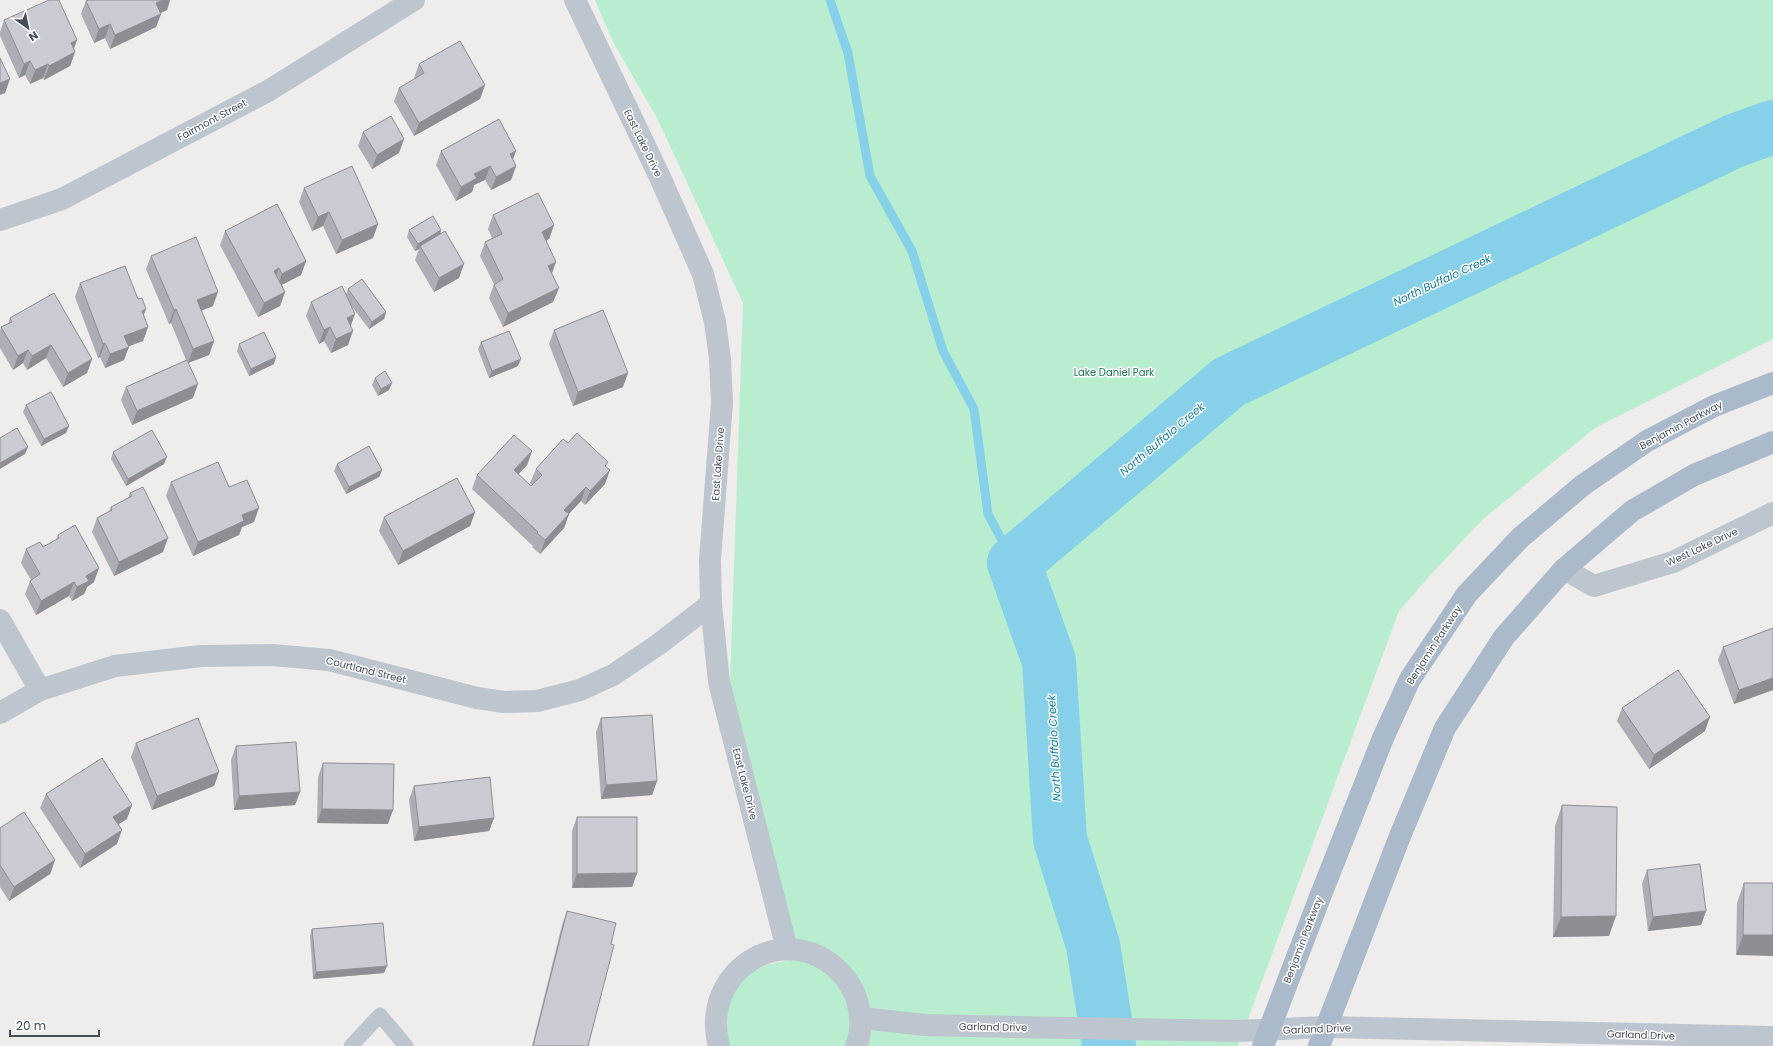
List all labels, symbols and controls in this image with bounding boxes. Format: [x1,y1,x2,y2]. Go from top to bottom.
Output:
north arrow [8,8,48,48]
text: N [26,27,41,45]
street label: Fairmont Street [175,95,250,145]
street label: East Lake Drive [620,107,666,179]
water label: North Buffalo Creek [1390,250,1495,310]
park label: Lake Daniel Park [1074,365,1155,380]
street label: Benjamin Parkway [1637,397,1725,453]
water label: North Buffalo Creek [1116,398,1209,479]
street label: East Lake Drive [708,427,728,501]
street label: West Lake Drive [1664,524,1740,570]
street label: Benjamin Parkway [1403,602,1465,688]
street label: Courtland Street [324,653,408,687]
water label: North Buffalo Creek [1043,693,1065,802]
street label: East Lake Drive [729,746,761,822]
street label: Benjamin Parkway [1280,894,1327,986]
scale bar [10,1012,99,1038]
text: 20 m [16,1017,46,1034]
street label: Garland Drive [959,1019,1027,1035]
street label: Garland Drive [1283,1020,1351,1038]
street label: Garland Drive [1607,1026,1675,1044]

